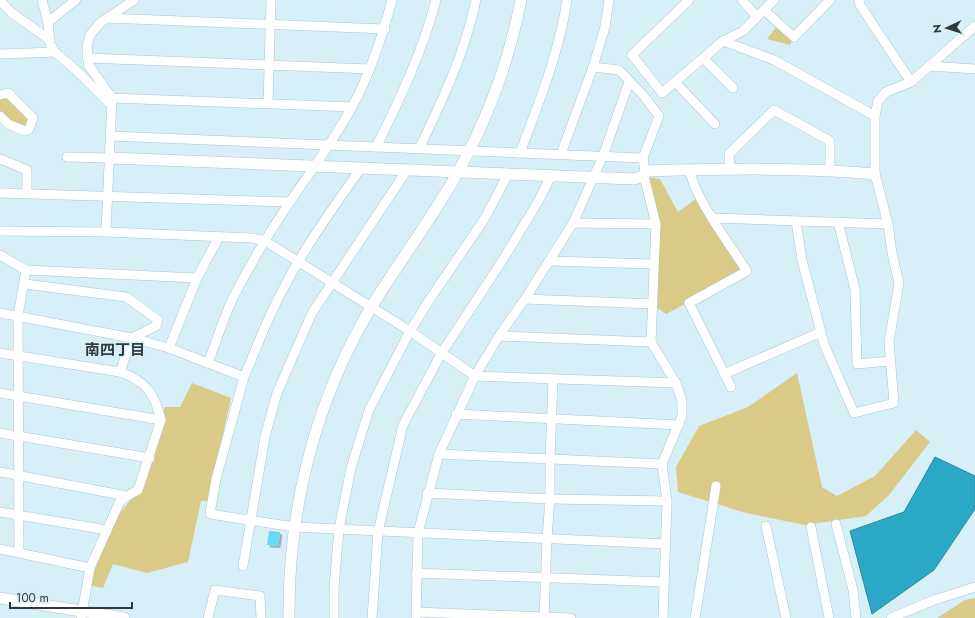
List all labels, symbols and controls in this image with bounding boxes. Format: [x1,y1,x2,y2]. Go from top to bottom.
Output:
north arrow [927,8,967,48]
text: N [929,24,945,34]
district label: 南四丁目 [85,339,145,361]
scale bar [10,584,132,610]
text: 100 m [16,589,49,607]

